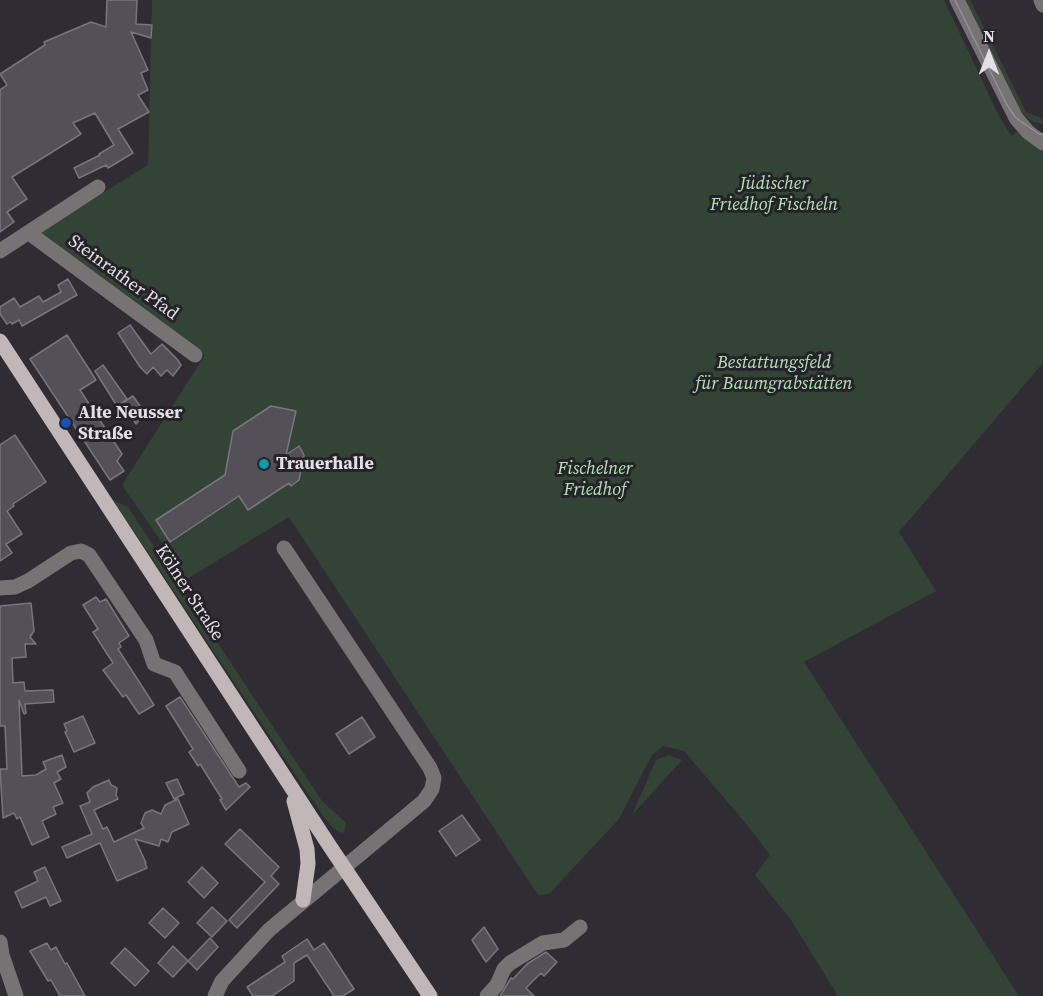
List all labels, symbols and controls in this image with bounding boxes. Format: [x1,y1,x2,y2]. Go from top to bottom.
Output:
north arrow [959,24,1019,84]
text: N [983,25,995,47]
park label: Jüdischer Friedhof Fischeln [710,173,838,216]
street label: Steinrather Pfad [64,231,182,325]
park label: Bestattungsfeld für Baumgrabstätten [696,352,852,394]
place label: Alte Neusser Straße [78,402,182,444]
marker: Alte Neusser Straße [59,416,73,430]
place label: Trauerhalle [276,453,374,475]
marker: Trauerhalle [257,457,271,471]
park label: Fischelner Friedhof [557,458,633,500]
street label: Kölner Straße [150,541,228,645]

